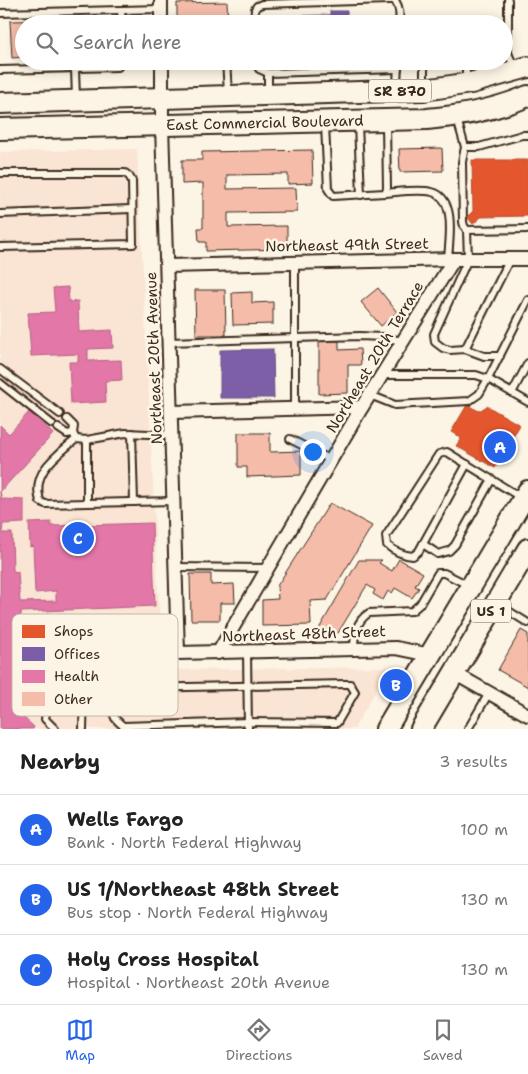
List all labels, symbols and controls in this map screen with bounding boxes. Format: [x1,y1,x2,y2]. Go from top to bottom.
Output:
search box [15,15,513,70]
icon: search [33,29,61,57]
text: Search here [73,30,182,55]
road number: SR 870 [369,80,431,102]
street label: East Commercial Boulevard [166,110,364,135]
street label: Northeast 49th Street [265,234,429,256]
street label: Northeast 20th Avenue [141,271,167,445]
street label: Northeast 20th Terrace [322,277,428,437]
pin: A [484,428,516,466]
your location [300,439,326,465]
pin: C [62,519,94,557]
road number: US 1 [471,600,511,622]
legend [12,614,178,716]
street label: Northeast 48th Street [222,621,386,647]
text: Shops [54,622,93,640]
text: Offices [54,645,100,663]
pin: B [380,666,412,704]
text: Health [54,667,99,685]
text: Other [54,690,93,708]
text: Nearby [20,748,100,776]
text: 3 results [439,751,508,772]
text: Wells Fargo [67,807,184,832]
text: A [30,819,42,840]
text: 100 m [460,819,508,840]
text: Bank · North Federal Highway [67,832,302,853]
text: US 1/Northeast 48th Street [67,877,339,902]
text: B [31,889,41,910]
text: 130 m [461,889,508,910]
text: Bus stop · North Federal Highway [67,902,328,923]
text: Holy Cross Hospital [67,947,259,972]
text: C [31,959,41,980]
text: 130 m [461,959,508,980]
text: Hospital · Northeast 20th Avenue [67,972,330,993]
tab: Map [65,1016,95,1064]
tab: Directions [226,1016,293,1064]
tab: Saved [423,1016,463,1064]

